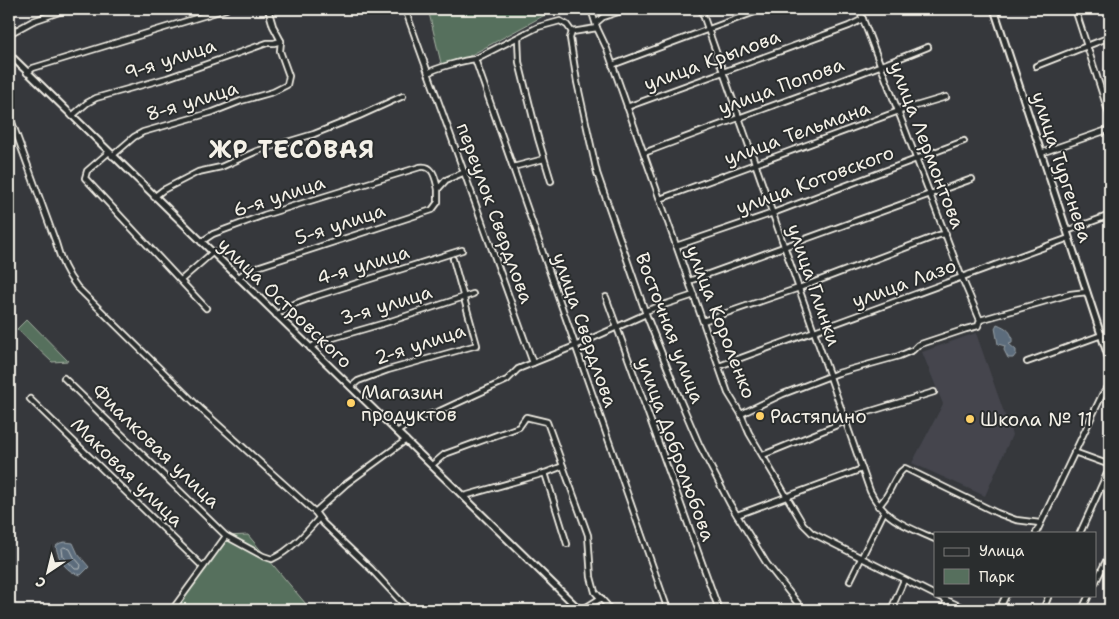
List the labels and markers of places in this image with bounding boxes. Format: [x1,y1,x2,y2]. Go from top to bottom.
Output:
place label: Магазин продуктов [361,380,457,427]
marker: Магазин продуктов [345,397,357,409]
place label: Растяпино [770,404,867,429]
place label: Школа № 11 [980,407,1093,432]
marker: Растяпино [754,410,766,422]
marker: Школа № 11 [964,413,976,425]

